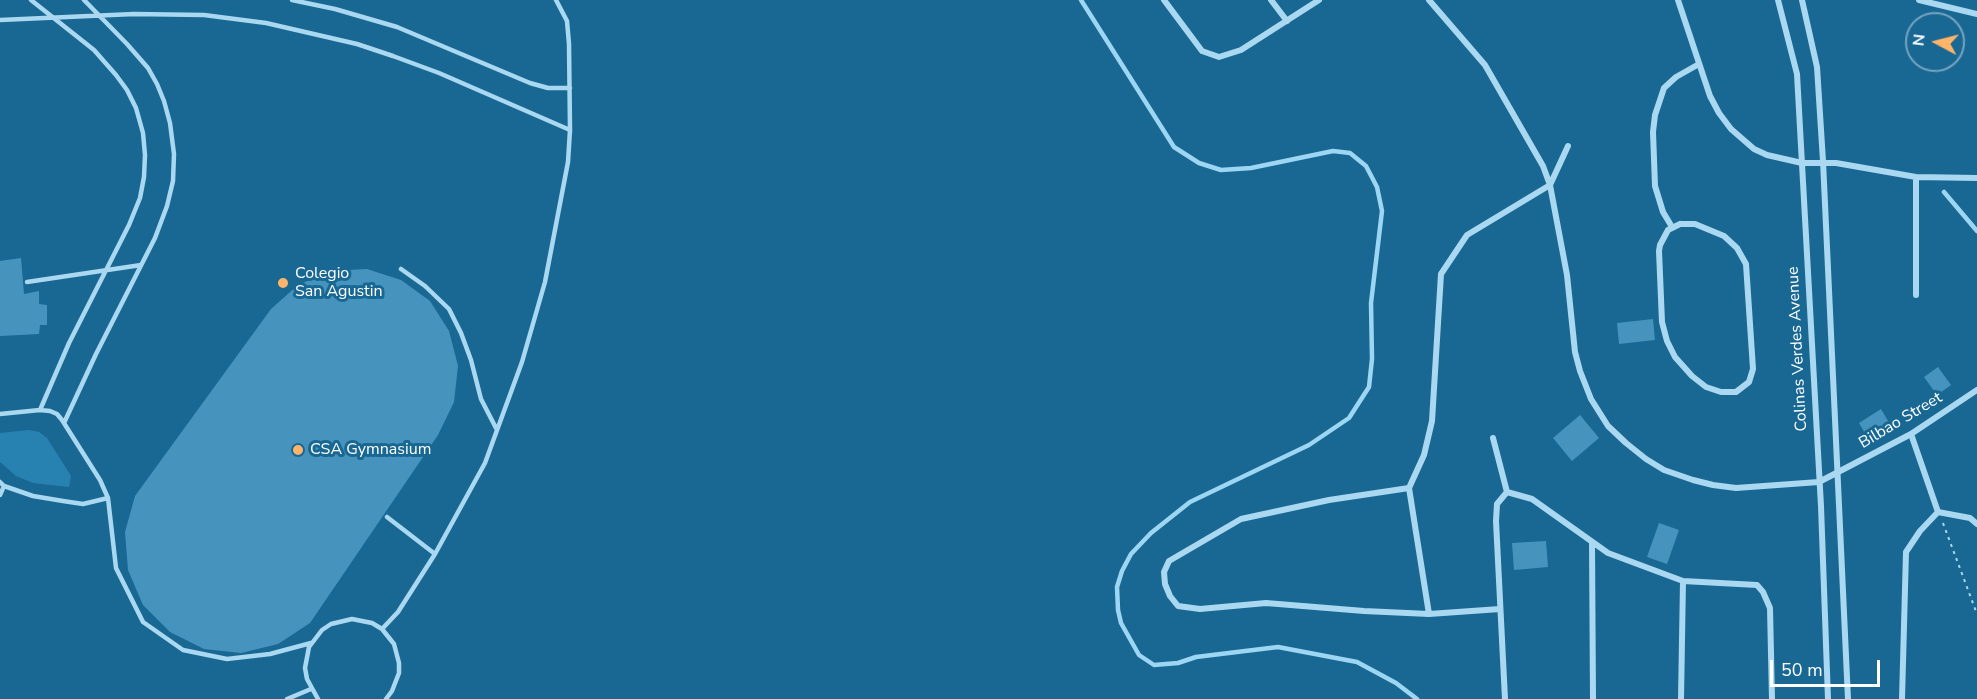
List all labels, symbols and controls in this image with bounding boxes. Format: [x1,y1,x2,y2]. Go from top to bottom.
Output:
north arrow [1905,12,1965,72]
text: N [1907,33,1931,47]
place label: Colegio San Agustin [295,264,382,302]
street label: Colinas Verdes Avenue [1784,266,1812,432]
marker: Colegio San Agustin [276,276,290,290]
street label: Bilbao Street [1856,389,1946,453]
place label: CSA Gymnasium [310,440,431,460]
marker: CSA Gymnasium [291,443,305,457]
scale bar [1773,648,1882,686]
text: 50 m [1781,658,1823,682]

